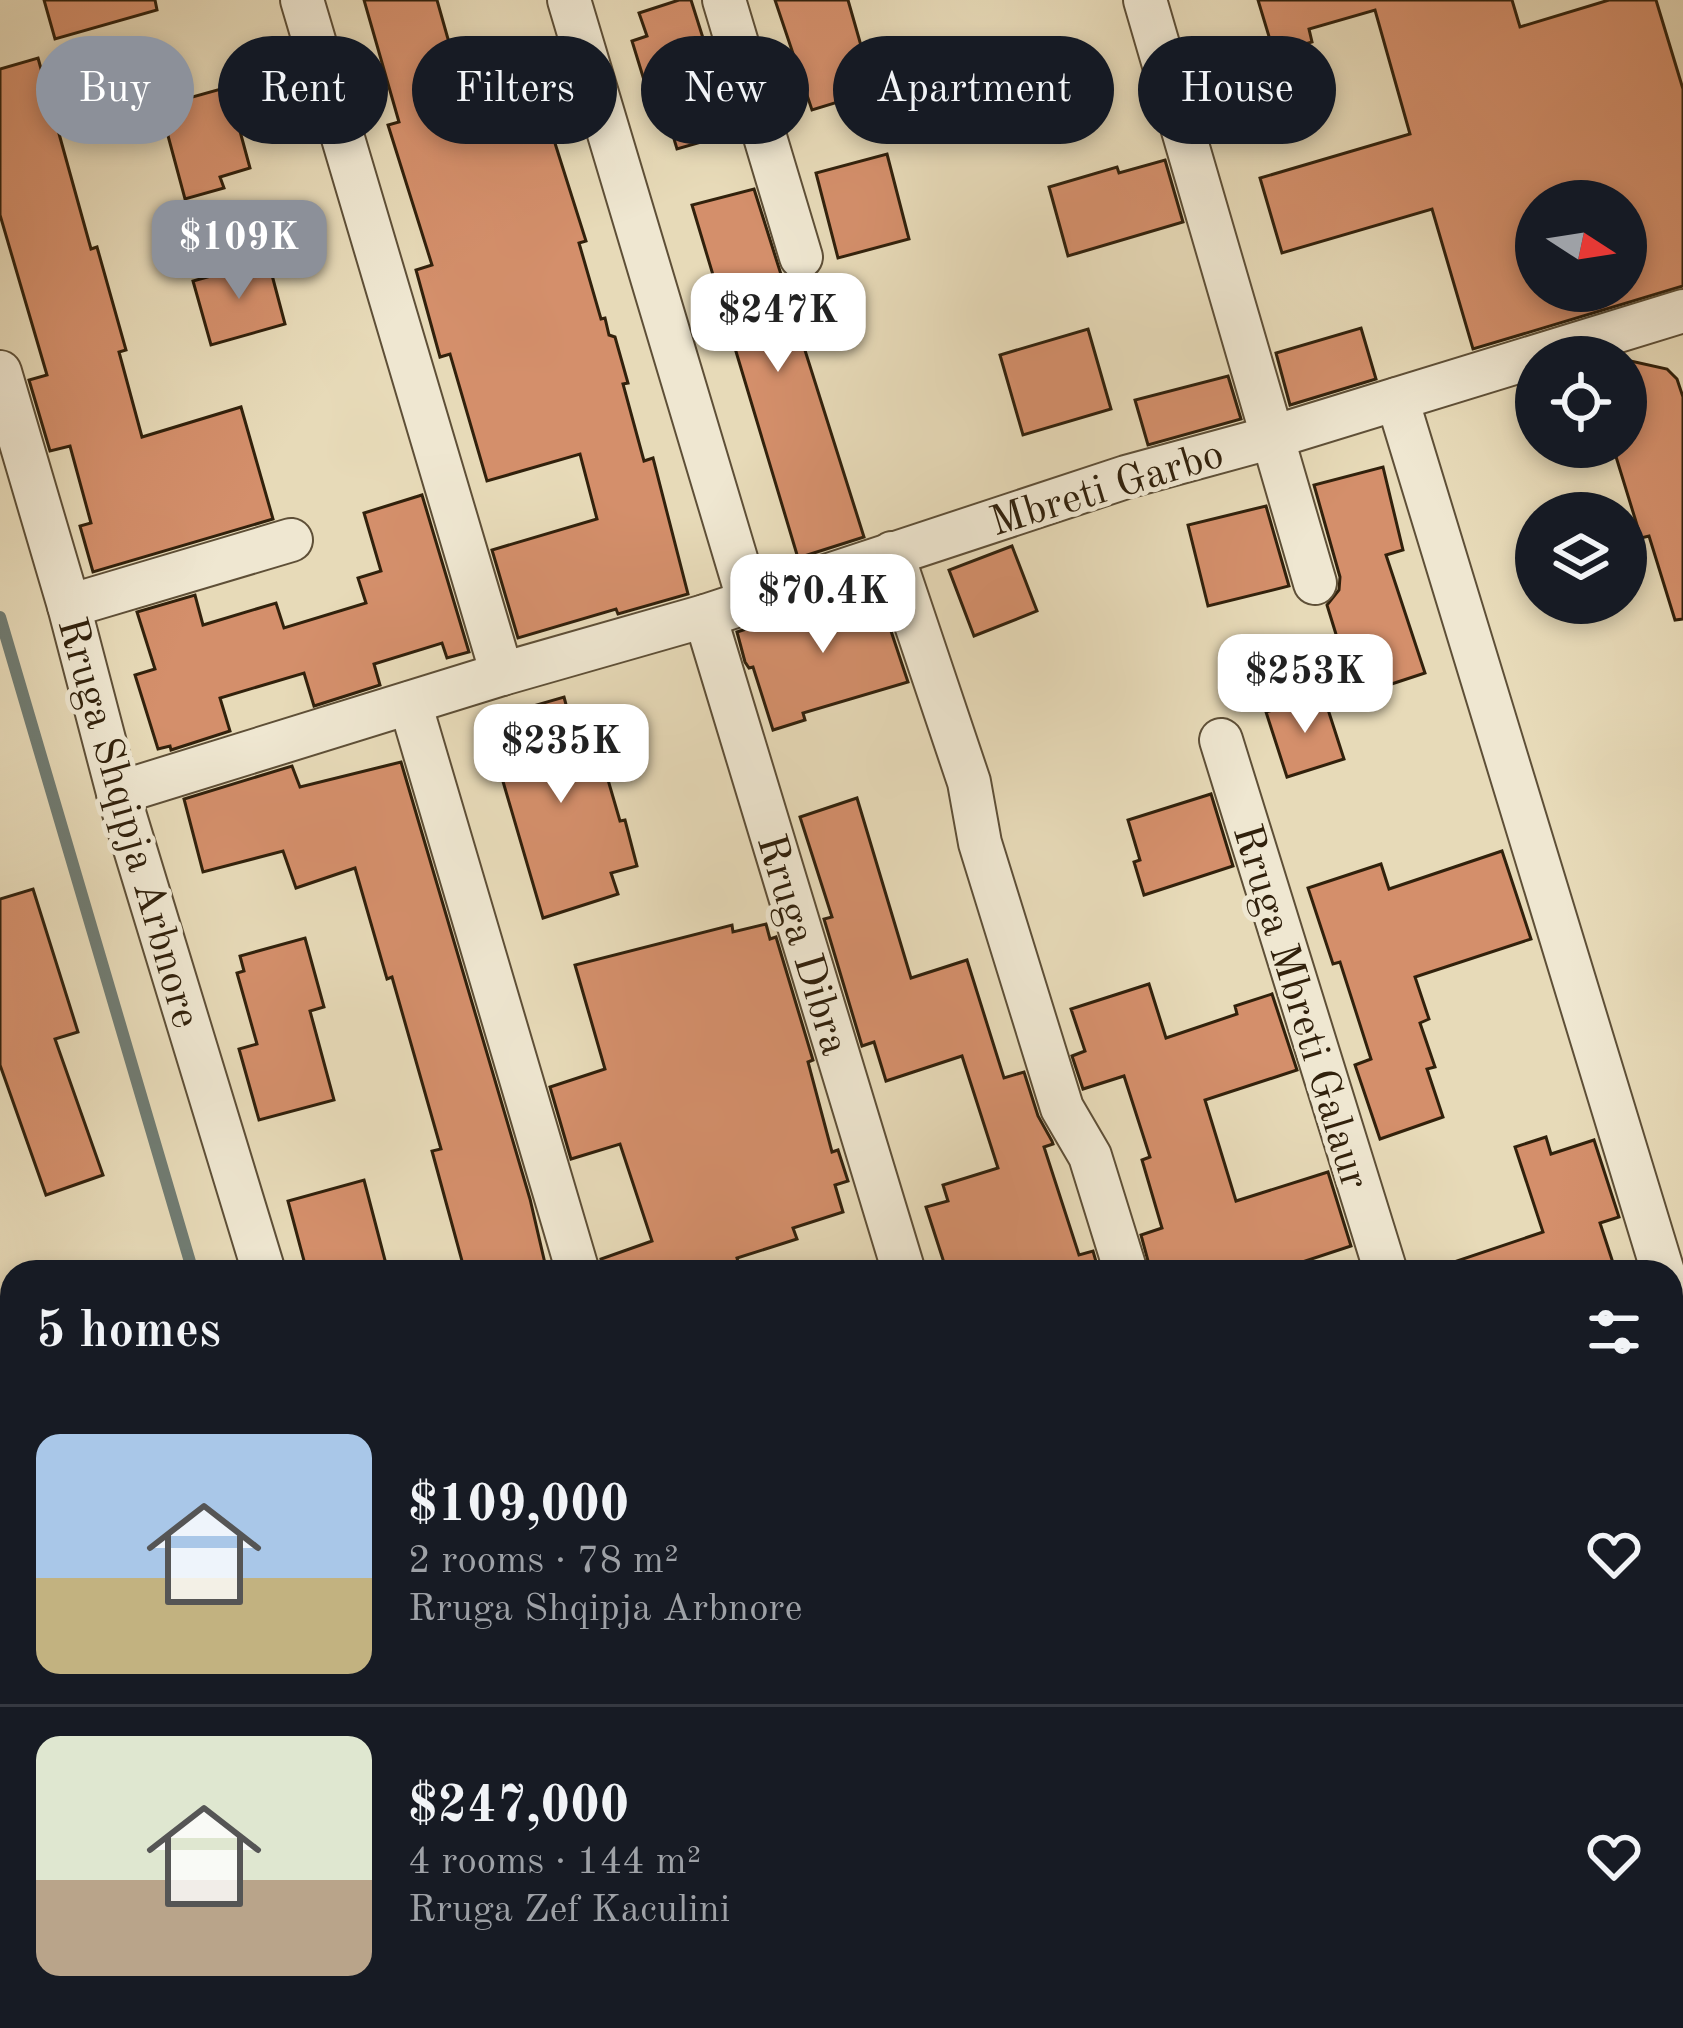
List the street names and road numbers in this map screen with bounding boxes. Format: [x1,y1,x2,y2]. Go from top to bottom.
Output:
street label: Mbreti Garbo [986,434,1229,545]
street label: Rruga Shqipja Arbnore [48,613,206,1033]
street label: Rruga Mbreti Galaur [1224,820,1375,1194]
street label: Rruga Dibra [748,830,855,1061]

